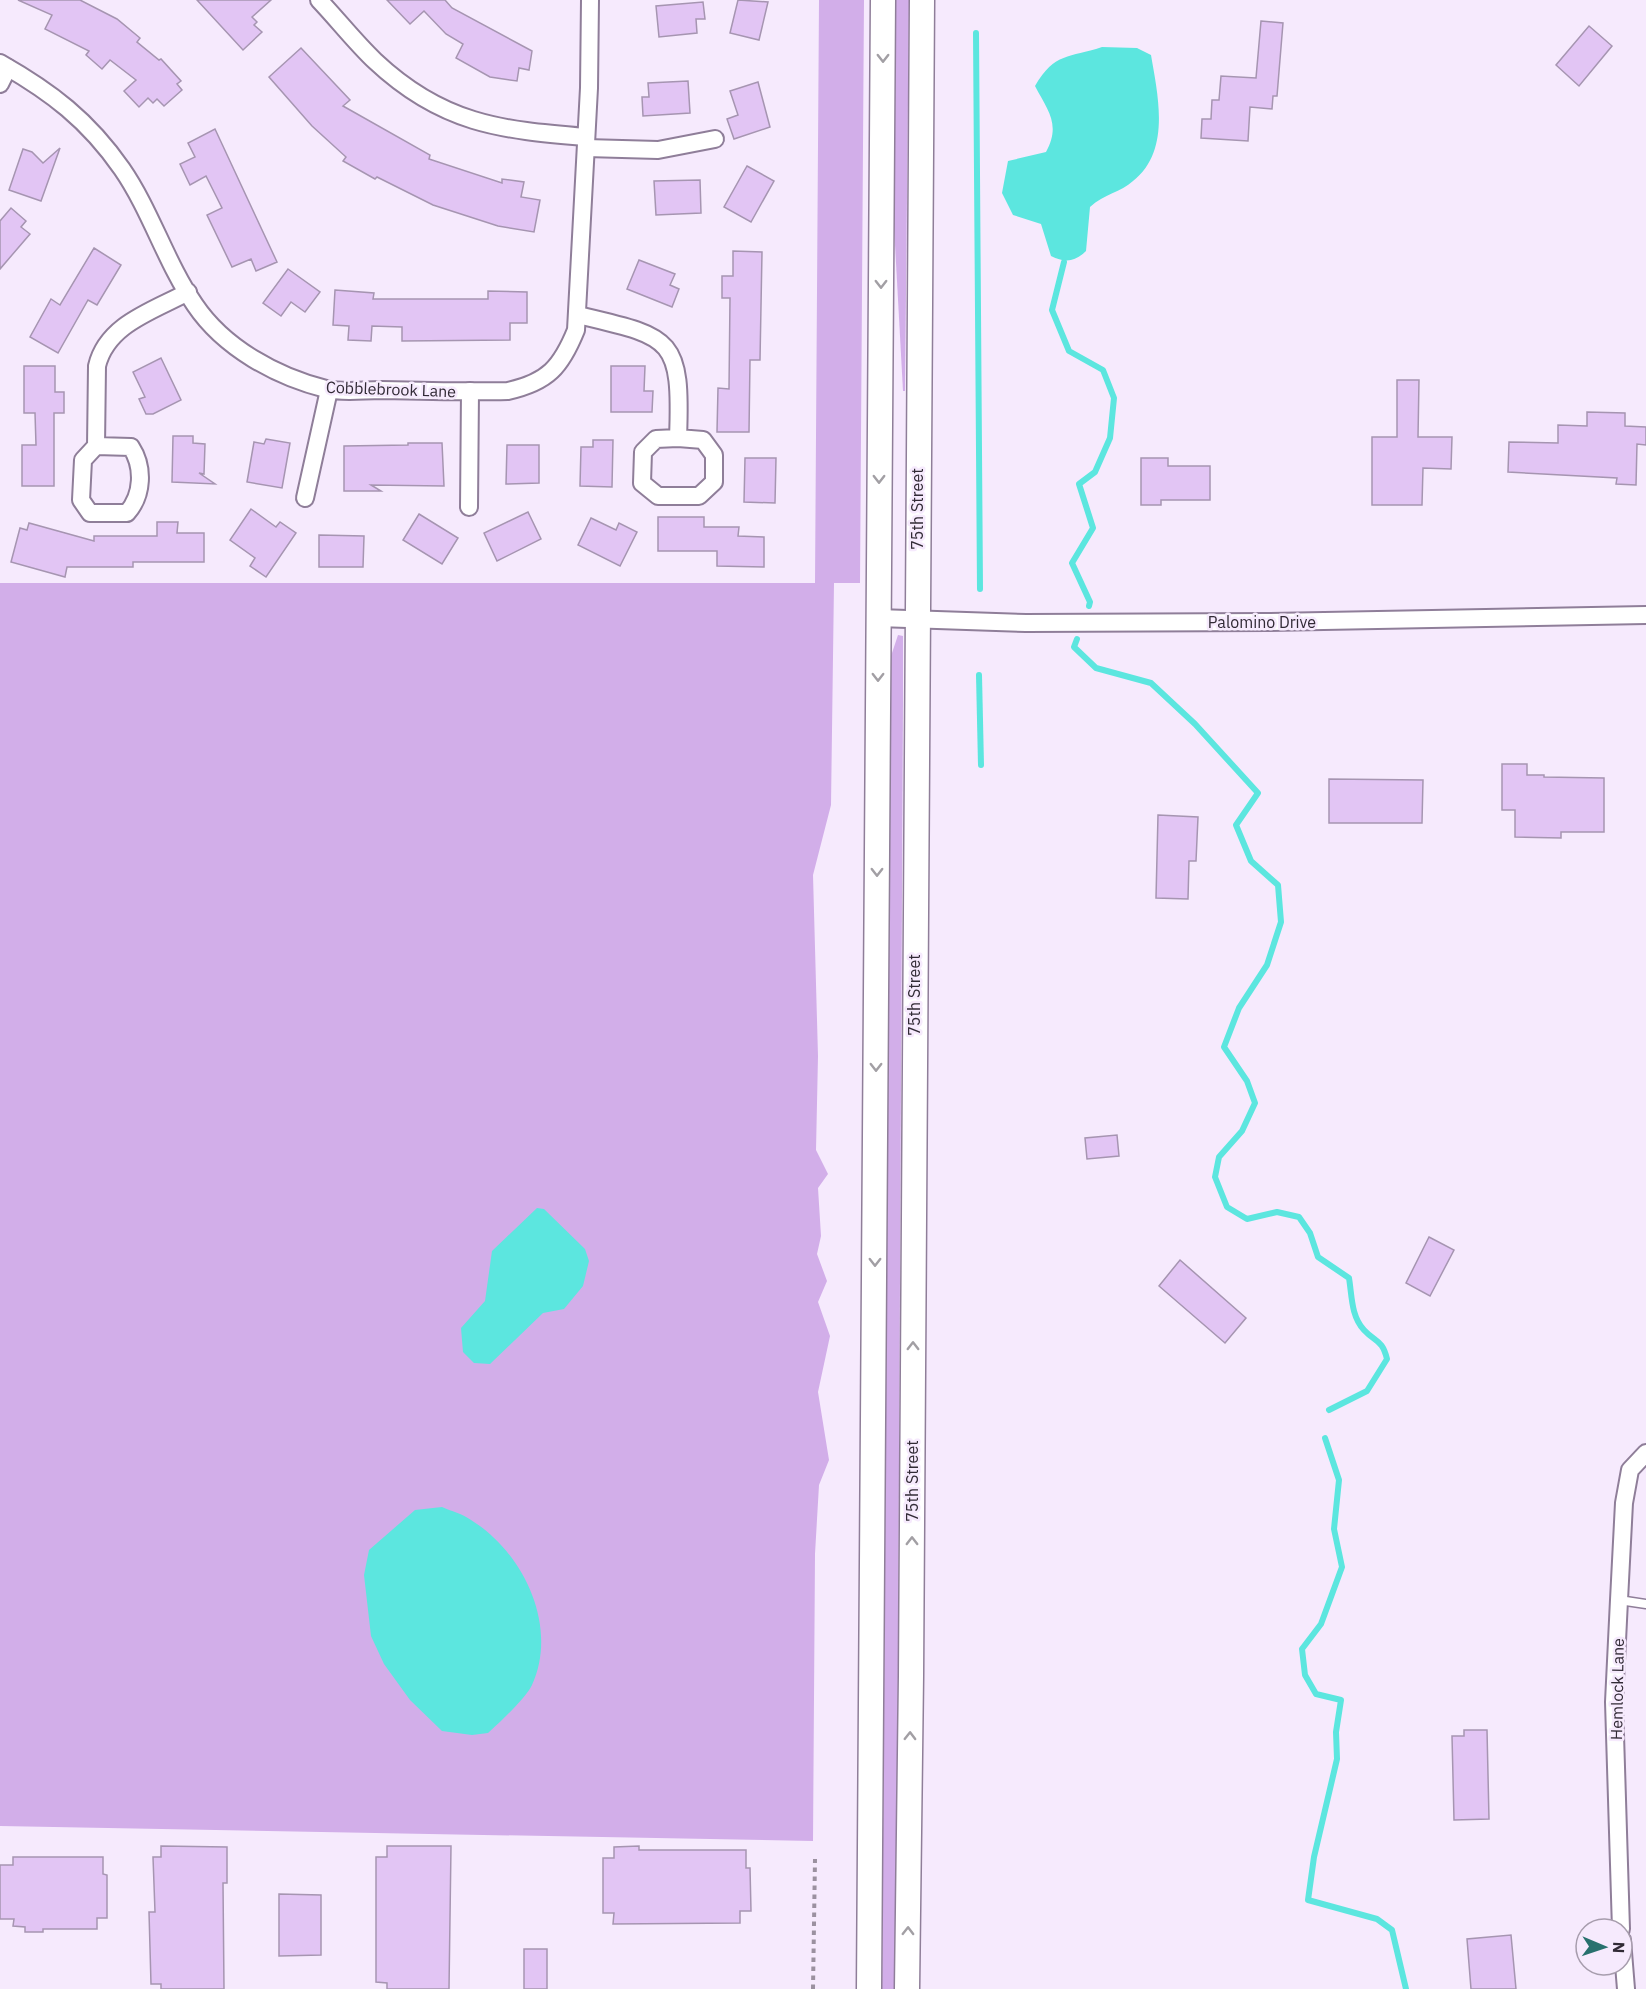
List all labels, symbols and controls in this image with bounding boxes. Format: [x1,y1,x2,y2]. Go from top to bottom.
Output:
one-way arrow [876,54,889,63]
one-way arrow [875,279,887,288]
street label: Cobblebrook Lane [326,377,457,401]
street label: 75th Street [907,468,927,550]
one-way arrow [873,474,885,483]
street label: Palomino Drive [1208,612,1316,632]
one-way arrow [872,672,884,681]
one-way arrow [871,867,883,876]
street label: 75th Street [904,954,924,1036]
one-way arrow [870,1062,882,1071]
one-way arrow [869,1257,881,1266]
one-way arrow [907,1341,919,1350]
street label: 75th Street [902,1440,922,1522]
one-way arrow [906,1536,918,1545]
street label: Hemlock Lane [1606,1638,1628,1740]
one-way arrow [904,1731,917,1740]
north arrow [1574,1917,1634,1977]
one-way arrow [902,1926,914,1935]
text: N [1609,1941,1629,1954]

